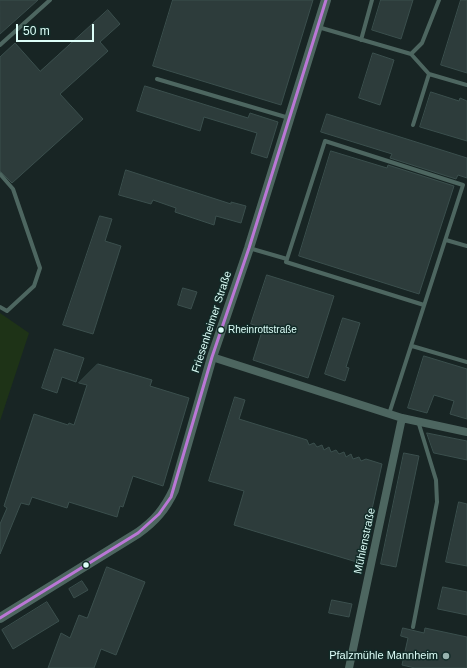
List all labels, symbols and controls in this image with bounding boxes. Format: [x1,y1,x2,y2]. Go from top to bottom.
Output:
scale bar [18,16,96,42]
text: 50 m [23,24,50,38]
street label: Friesenheimer Straße [189,269,235,375]
place label: Rheinrottstraße [228,324,297,336]
marker: Rheinrottstraße [216,325,226,335]
street label: Mühlenstraße [352,507,378,575]
unlabelled marker [81,560,91,570]
place label: Pfalzmühle Mannheim [329,649,438,663]
marker: Pfalzmühle Mannheim [441,651,451,661]

